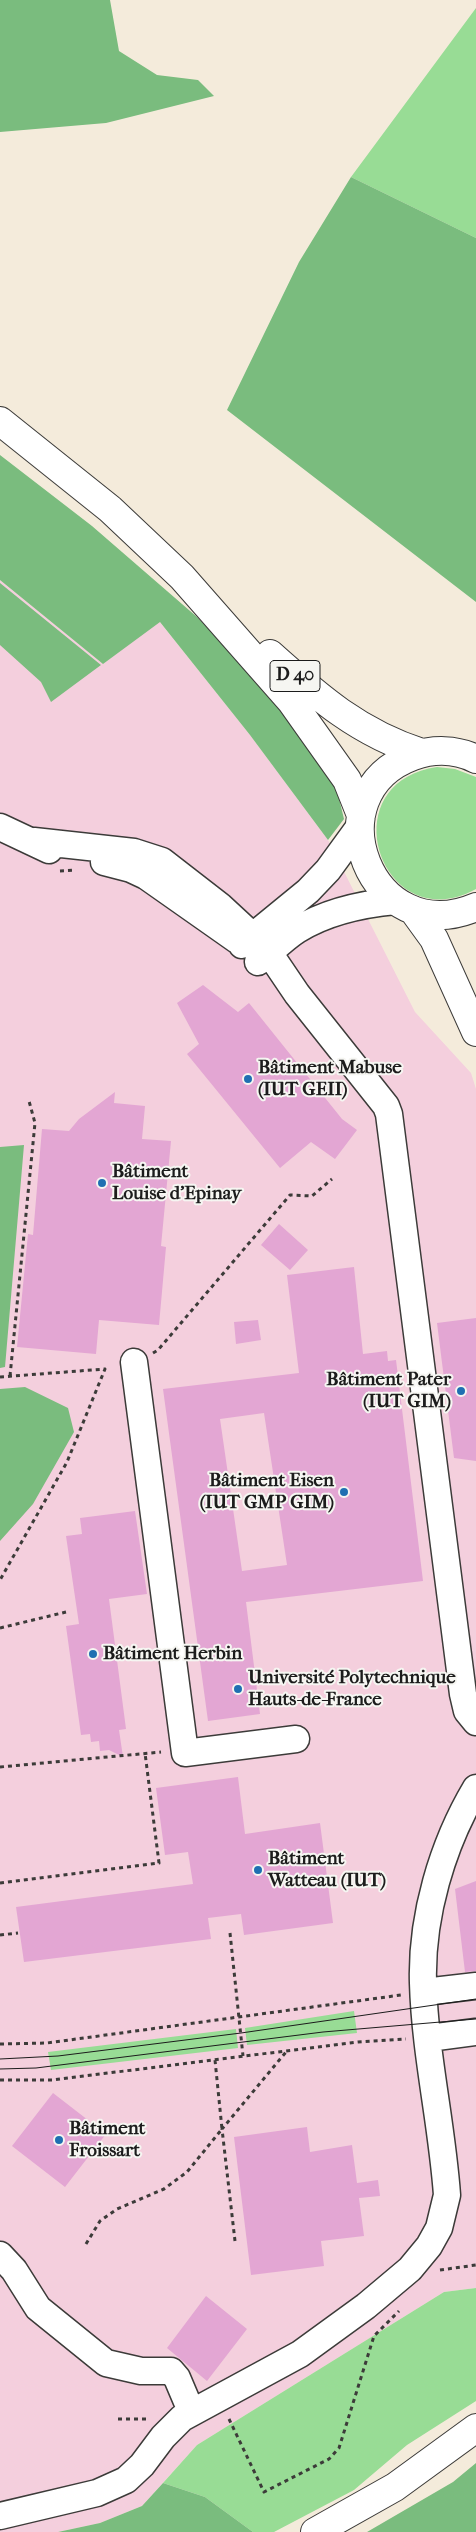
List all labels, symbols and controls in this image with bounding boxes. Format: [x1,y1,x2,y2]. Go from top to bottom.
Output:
road number: D 40 [270,660,320,691]
place label: Bâtiment Mabuse (IUT GEII) [258,1057,402,1101]
marker: Bâtiment Mabuse (IUT GEII) [242,1073,254,1085]
place label: Bâtiment Louise d'Epinay [112,1161,241,1205]
marker: Bâtiment Louise d'Epinay [96,1177,108,1189]
place label: Bâtiment Pater (IUT GIM) [326,1369,451,1413]
marker: Bâtiment Pater (IUT GIM) [455,1385,467,1397]
place label: Bâtiment Eisen (IUT GMP GIM) [200,1470,334,1514]
marker: Bâtiment Eisen (IUT GMP GIM) [338,1486,350,1498]
place label: Bâtiment Herbin [103,1643,242,1665]
marker: Bâtiment Herbin [87,1648,99,1660]
place label: Université Polytechnique Hauts-de-France [248,1667,456,1711]
marker: Université Polytechnique Hauts-de-France [232,1683,244,1695]
place label: Bâtiment Watteau (IUT) [268,1848,386,1892]
marker: Bâtiment Watteau (IUT) [252,1864,264,1876]
place label: Bâtiment Froissart [69,2118,145,2162]
marker: Bâtiment Froissart [53,2134,65,2146]

